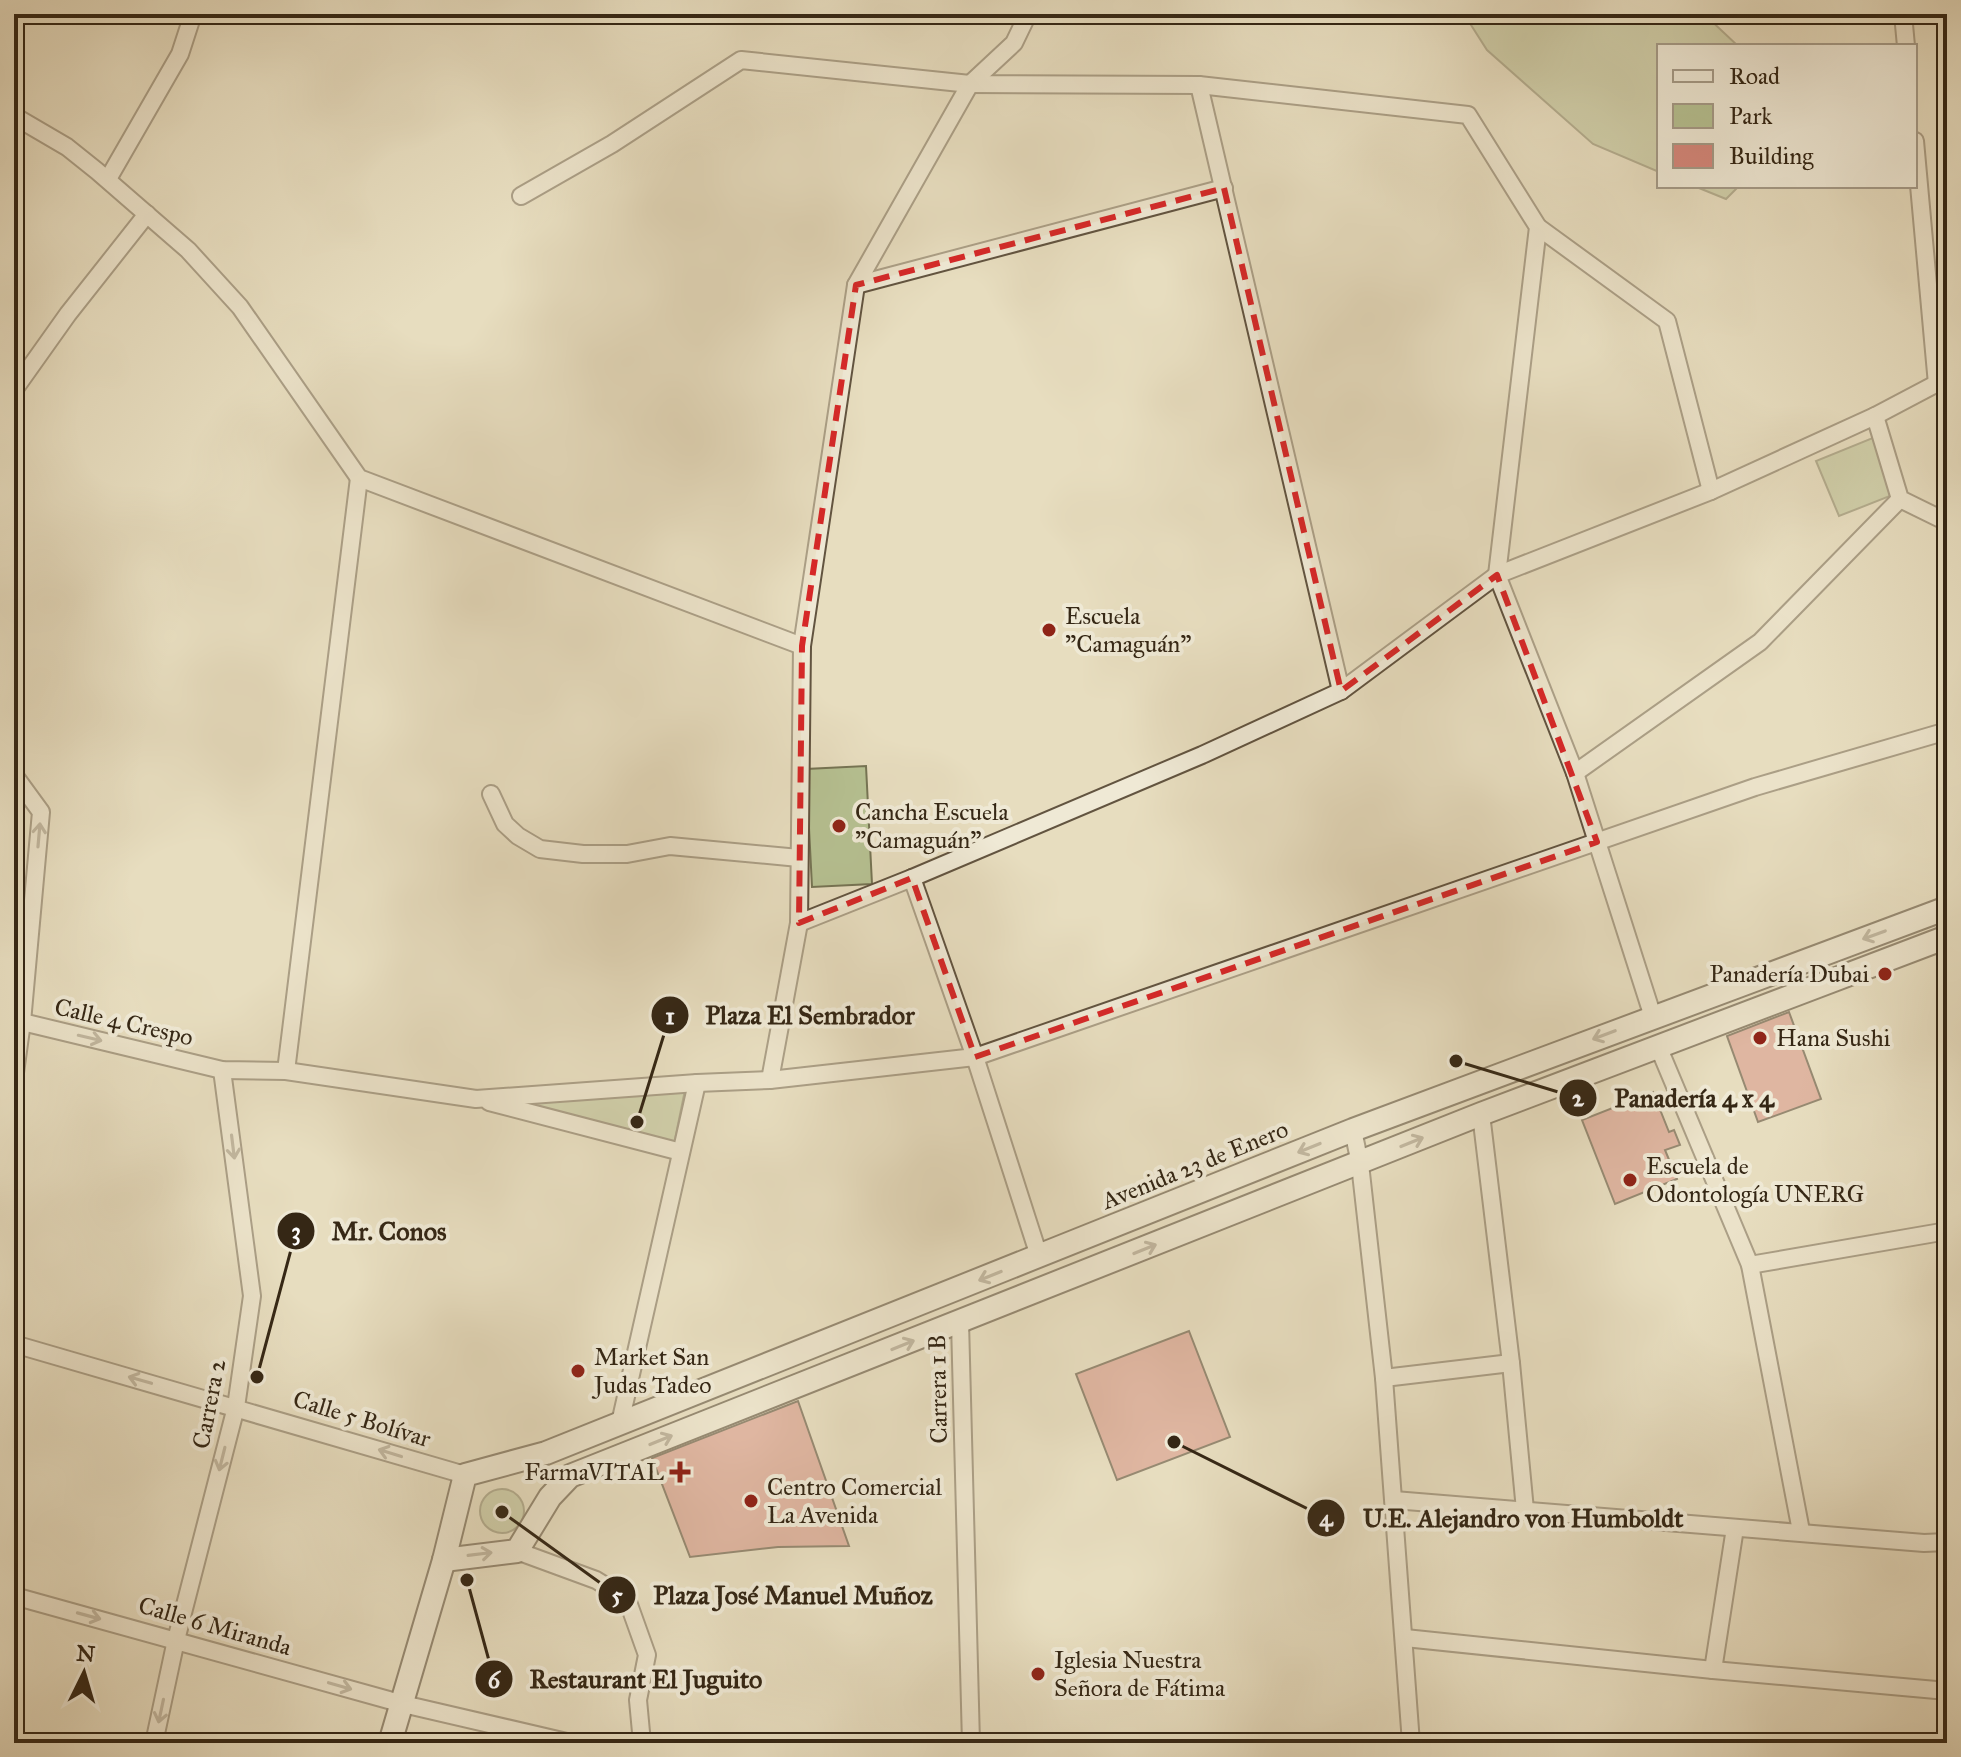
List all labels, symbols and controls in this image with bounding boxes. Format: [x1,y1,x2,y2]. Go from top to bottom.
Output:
legend [1657,44,1917,188]
text: Road [1729,61,1780,91]
text: Park [1729,101,1773,131]
text: Building [1729,141,1814,171]
place label: Escuela "Camaguán" [1065,601,1192,659]
marker: Escuela "Camaguán" [1040,621,1058,639]
place label: Cancha Escuela "Camaguán" [855,797,1010,855]
marker: Cancha Escuela "Camaguán" [830,817,848,835]
one-way arrow [32,822,47,849]
one-way arrow [1862,929,1887,943]
place label: Panadería Dubai [1709,959,1869,989]
marker: Panadería Dubai [1876,965,1894,983]
callout: Plaza El Sembrador [650,990,931,1040]
street label: Calle 4 Crespo [52,991,196,1053]
text: Plaza El Sembrador [705,999,916,1031]
text: 1 [665,1001,675,1031]
place label: Hana Sushi [1776,1023,1891,1053]
one-way arrow [1592,1029,1617,1043]
marker: Hana Sushi [1751,1029,1769,1047]
one-way arrow [76,1031,102,1046]
callout: Panadería 4 x 4 [1558,1073,1790,1123]
text: Panadería 4 x 4 [1614,1082,1775,1114]
text: 2 [1572,1083,1585,1113]
street label: Avenida 23 de Enero [1096,1114,1293,1216]
one-way arrow [225,1133,240,1160]
one-way arrow [1399,1134,1424,1148]
one-way arrow [1297,1142,1322,1156]
place label: Escuela de Odontología UNERG [1646,1151,1864,1209]
marker: Escuela de Odontología UNERG [1621,1171,1639,1189]
callout: Mr. Conos [276,1206,463,1256]
text: Mr. Conos [332,1215,447,1247]
text: 3 [291,1216,301,1246]
one-way arrow [1132,1241,1157,1255]
one-way arrow [978,1270,1003,1284]
street label: Carrera 1 B [922,1334,954,1444]
one-way arrow [890,1337,915,1351]
place label: Market San Judas Tadeo [591,1342,712,1400]
street label: Carrera 2 [186,1357,232,1451]
marker: Market San Judas Tadeo [569,1362,587,1380]
one-way arrow [128,1372,154,1387]
street label: Calle 5 Bolívar [290,1384,434,1454]
one-way arrow [648,1432,673,1446]
one-way arrow [214,1445,229,1471]
one-way arrow [378,1445,403,1459]
place label: FarmaVITAL [524,1457,664,1487]
marker: FarmaVITAL [671,1463,689,1481]
place label: Centro Comercial La Avenida [767,1472,942,1530]
marker: Centro Comercial La Avenida [742,1492,760,1510]
callout: U.E. Alejandro von Humboldt [1306,1493,1699,1543]
text: U.E. Alejandro von Humboldt [1363,1502,1684,1534]
text: 4 [1319,1503,1334,1533]
one-way arrow [467,1546,492,1561]
callout: Plaza José Manuel Muñoz [597,1570,949,1620]
text: Plaza José Manuel Muñoz [653,1579,933,1612]
text: 5 [611,1580,623,1610]
street label: Calle 6 Miranda [135,1590,296,1662]
one-way arrow [76,1610,102,1625]
north arrow [44,1633,124,1713]
text: N [75,1639,97,1668]
place label: Iglesia Nuestra Señora de Fátima [1054,1645,1226,1703]
callout: Restaurant El Juguito [474,1654,779,1704]
text: Restaurant El Juguito [530,1663,762,1696]
text: 6 [488,1665,502,1695]
marker: Iglesia Nuestra Señora de Fátima [1029,1665,1047,1683]
one-way arrow [326,1680,352,1695]
one-way arrow [153,1698,168,1724]

